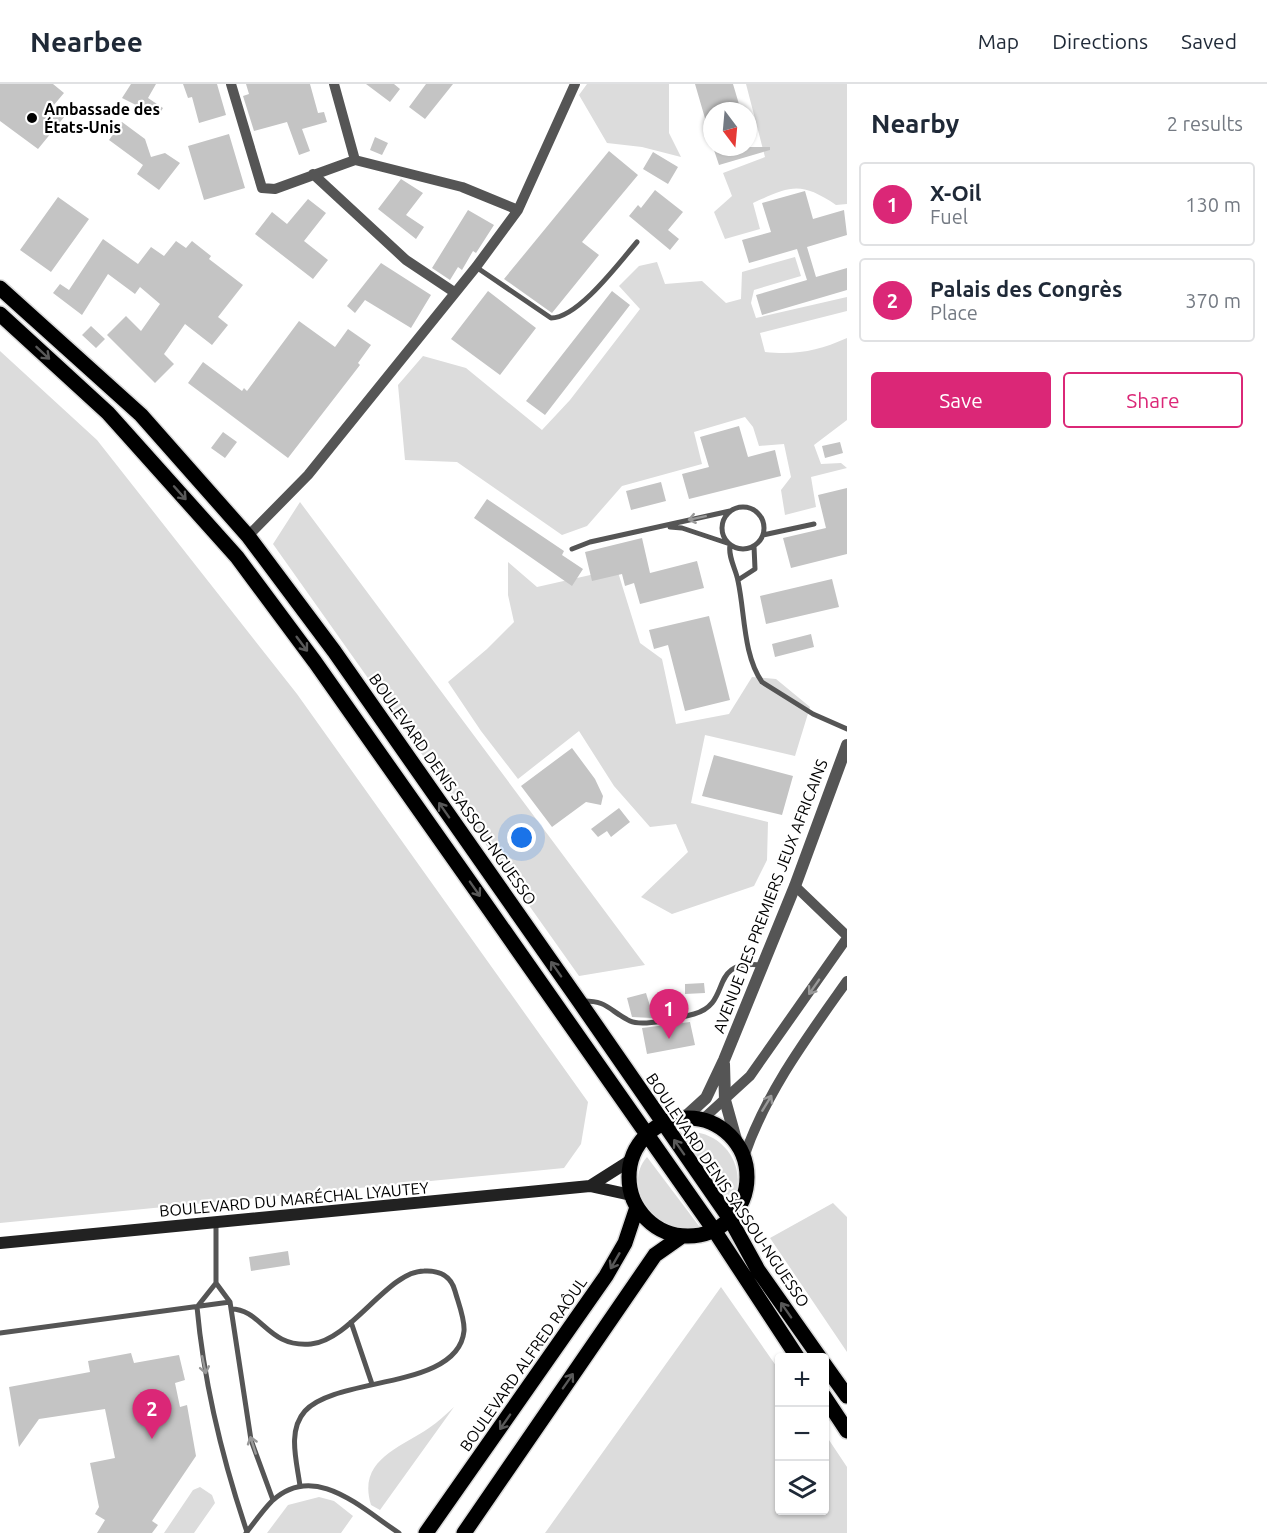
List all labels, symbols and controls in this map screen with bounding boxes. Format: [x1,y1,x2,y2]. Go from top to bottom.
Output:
text: Nearbee [30,26,143,57]
text: Map [978,29,1019,53]
text: Directions [1052,29,1148,53]
text: Saved [1181,29,1237,53]
place label: Ambassade des États-Unis [44,100,160,136]
north arrow [703,102,757,156]
text: Nearby [871,109,959,138]
marker: Ambassade des États-Unis [25,111,39,125]
text: 2 results [1167,112,1243,135]
text: X-Oil [930,180,982,205]
text: 1 [887,193,898,216]
text: 130 m [1185,193,1241,216]
text: Fuel [930,205,968,228]
text: Palais des Congrès [930,276,1122,301]
text: 2 [887,289,898,312]
text: 370 m [1185,289,1241,312]
text: Place [930,301,978,324]
one-way arrow [36,346,51,360]
button: Save [871,372,1051,428]
button: Share [1063,372,1243,428]
one-way arrow [173,485,187,500]
one-way arrow [688,513,708,524]
one-way arrow [296,636,308,652]
street label: BOULEVARD DENIS SASSOU-NGUESSO [366,670,540,908]
street label: AVENUE DES PREMIERS JEUX AFRICAINS [709,756,831,1036]
one-way arrow [438,802,450,818]
your location [507,823,536,852]
one-way arrow [469,880,481,897]
one-way arrow [550,962,563,978]
one-way arrow [808,978,820,994]
pin: 1 [650,990,688,1039]
street label: BOULEVARD DENIS SASSOU-NGUESSO [643,1070,813,1310]
one-way arrow [761,1095,773,1112]
one-way arrow [673,1139,685,1155]
street label: BOULEVARD DU MARÉCHAL LYAUTEY [158,1176,430,1220]
one-way arrow [608,1252,620,1269]
street label: BOULEVARD ALFRED RAÔUL [455,1273,590,1455]
one-way arrow [780,1302,792,1318]
map controls [775,1353,829,1515]
button: + [775,1353,829,1407]
one-way arrow [199,1354,210,1374]
one-way arrow [562,1373,574,1390]
pin: 2 [132,1390,172,1439]
button: − [775,1407,829,1461]
one-way arrow [499,1414,511,1430]
one-way arrow [247,1436,258,1455]
button: layers [775,1461,829,1515]

